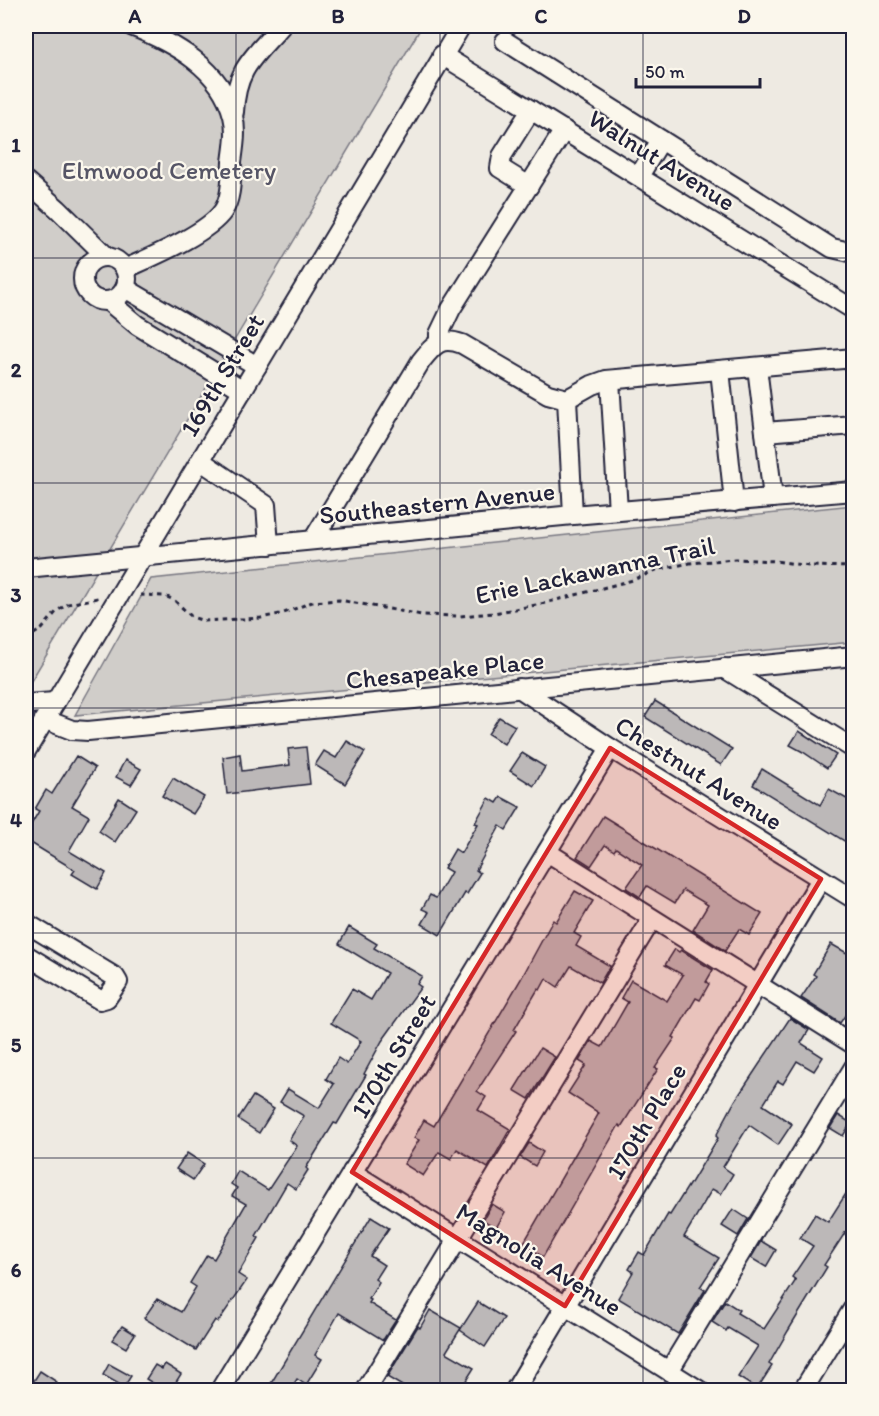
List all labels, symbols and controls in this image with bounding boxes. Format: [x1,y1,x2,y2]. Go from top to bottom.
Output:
text: A [128,4,142,28]
text: B [332,4,345,28]
text: C [535,4,548,28]
text: D [737,4,751,28]
scale bar [636,51,760,89]
text: 50 m [645,61,685,83]
street label: Walnut Avenue [583,102,741,218]
text: 1 [11,133,21,157]
park label: Elmwood Cemetery [62,154,276,186]
street label: 169th Street [173,308,271,442]
text: 2 [11,358,22,382]
street label: Southeastern Avenue [318,475,556,531]
street label: Erie Lackawanna Trail [472,529,718,611]
text: 3 [11,583,22,607]
street label: Chesapeake Place [344,644,546,696]
street label: Chestnut Avenue [609,709,789,837]
text: 4 [10,808,22,832]
street label: 170th Street [343,988,443,1124]
text: 5 [11,1033,22,1057]
street label: 170th Place [599,1057,693,1185]
street label: Magnolia Avenue [450,1195,628,1323]
text: 6 [11,1258,22,1282]

